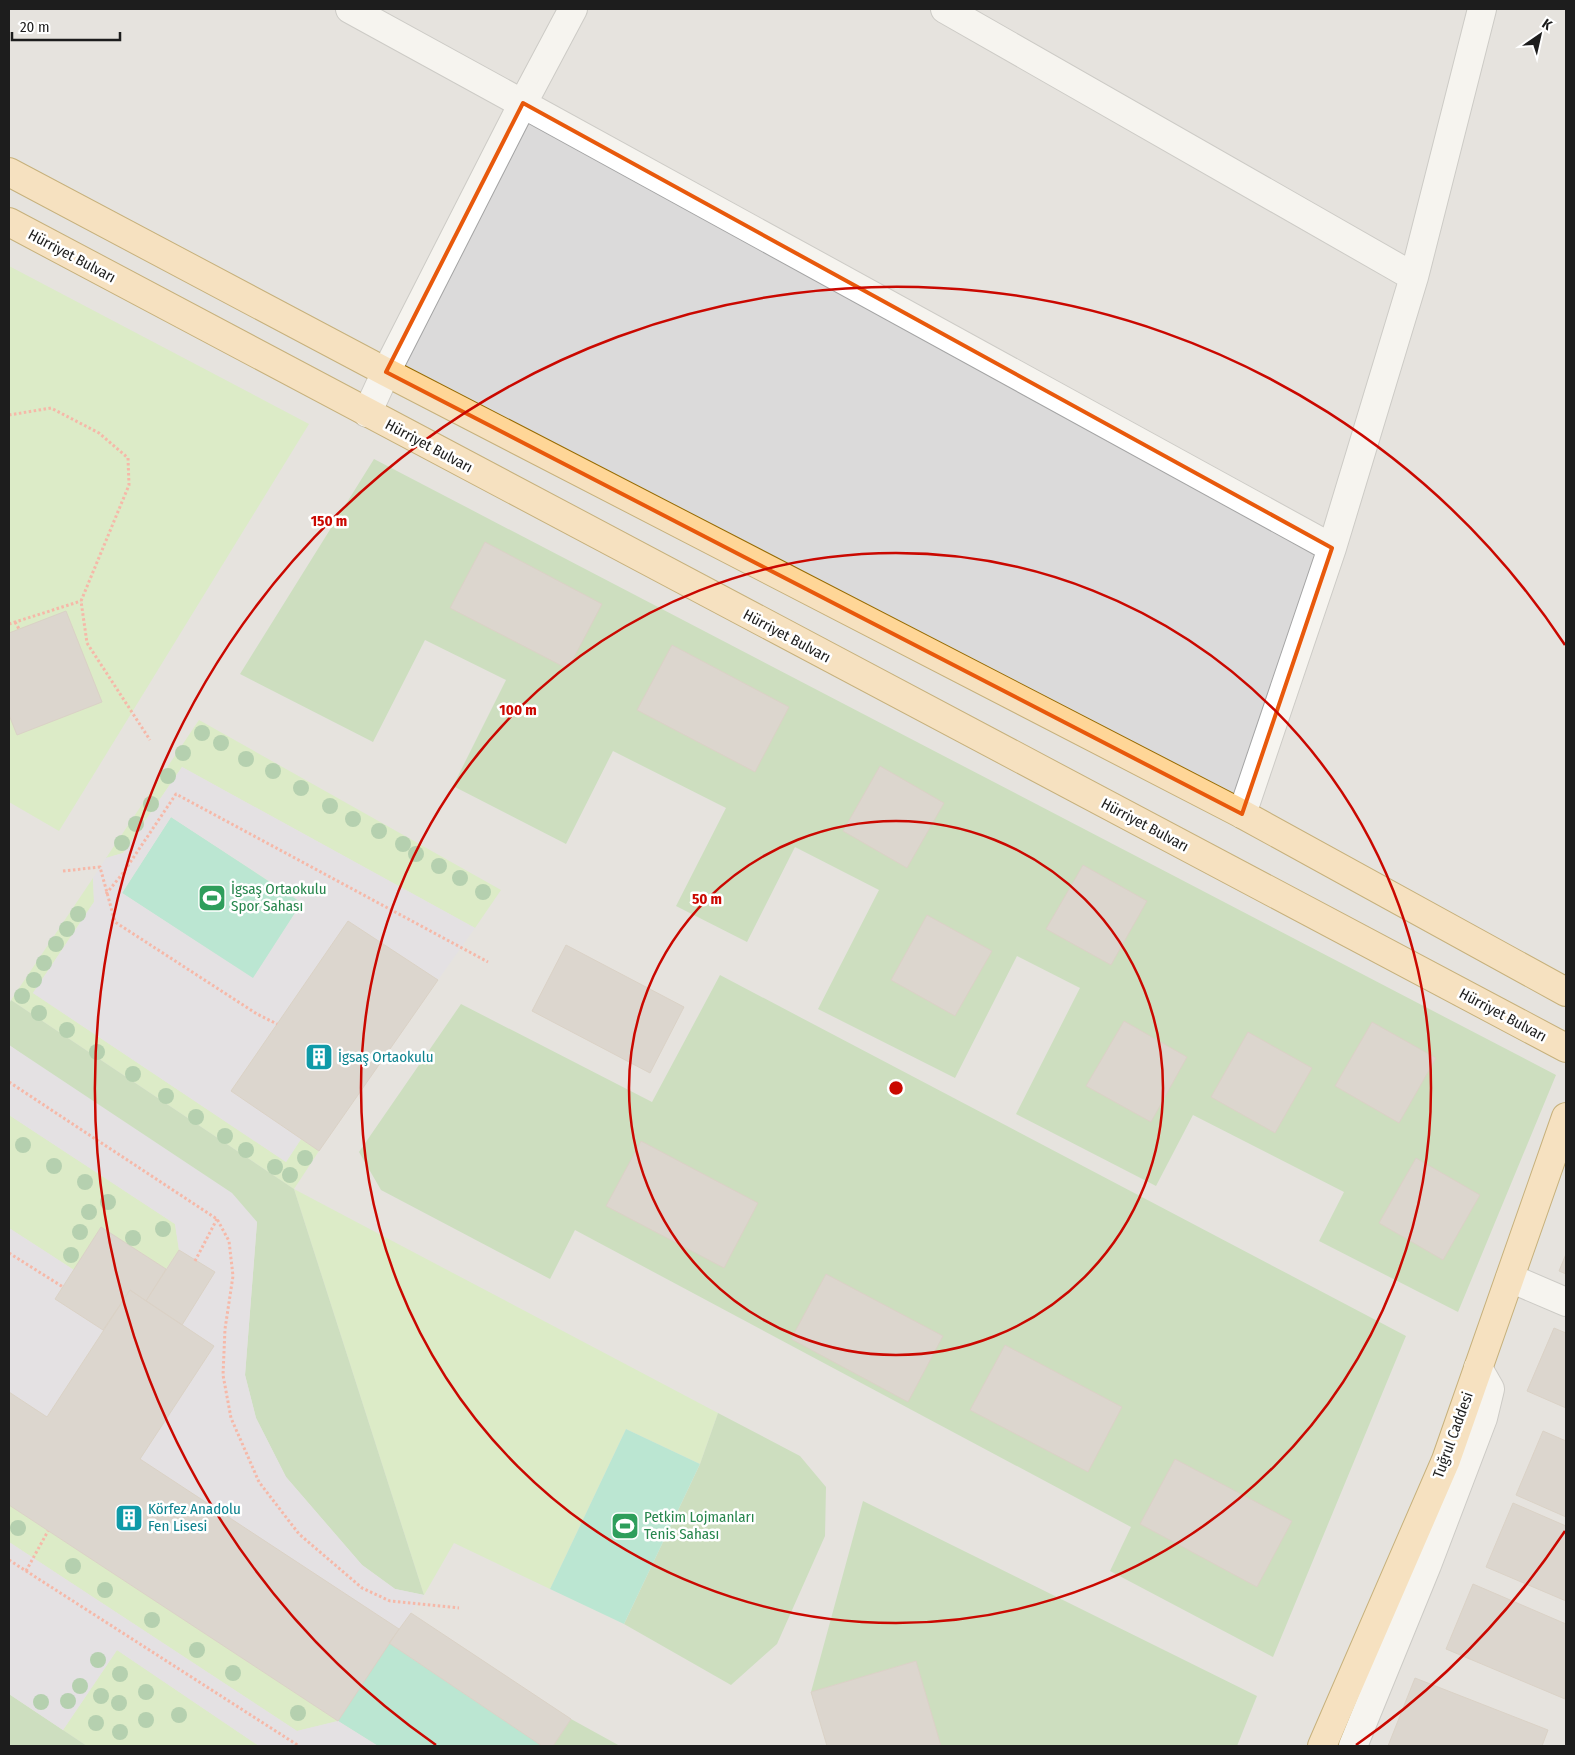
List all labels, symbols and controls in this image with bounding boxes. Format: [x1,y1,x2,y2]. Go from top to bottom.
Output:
scale bar [12,10,120,42]
north arrow [1515,10,1565,60]
text: K [1539,15,1556,34]
text: 20 m [20,18,50,36]
street label: Hürriyet Bulvarı [25,225,119,287]
street label: Hürriyet Bulvarı [382,415,476,477]
text: 150 m [311,512,347,530]
street label: Hürriyet Bulvarı [740,605,834,667]
text: 100 m [499,701,537,719]
street label: Hürriyet Bulvarı [1098,794,1192,856]
place label: İgsaş Ortaokulu Spor Sahası [231,880,327,915]
sports icon: İgsaş Ortaokulu Spor Sahası [197,883,227,913]
text: 50 m [692,890,722,908]
street label: Hürriyet Bulvarı [1456,984,1550,1046]
building icon: İgsaş Ortaokulu [304,1042,334,1072]
place label: İgsaş Ortaokulu [338,1048,434,1066]
centre of rings [887,1079,905,1097]
street label: Tuğrul Caddesi [1429,1389,1477,1481]
place label: Körfez Anadolu Fen Lisesi [148,1500,241,1535]
building icon: Körfez Anadolu Fen Lisesi [114,1503,144,1533]
place label: Petkim Lojmanları Tenis Sahası [644,1508,755,1543]
sports icon: Petkim Lojmanları Tenis Sahası [610,1511,640,1541]

